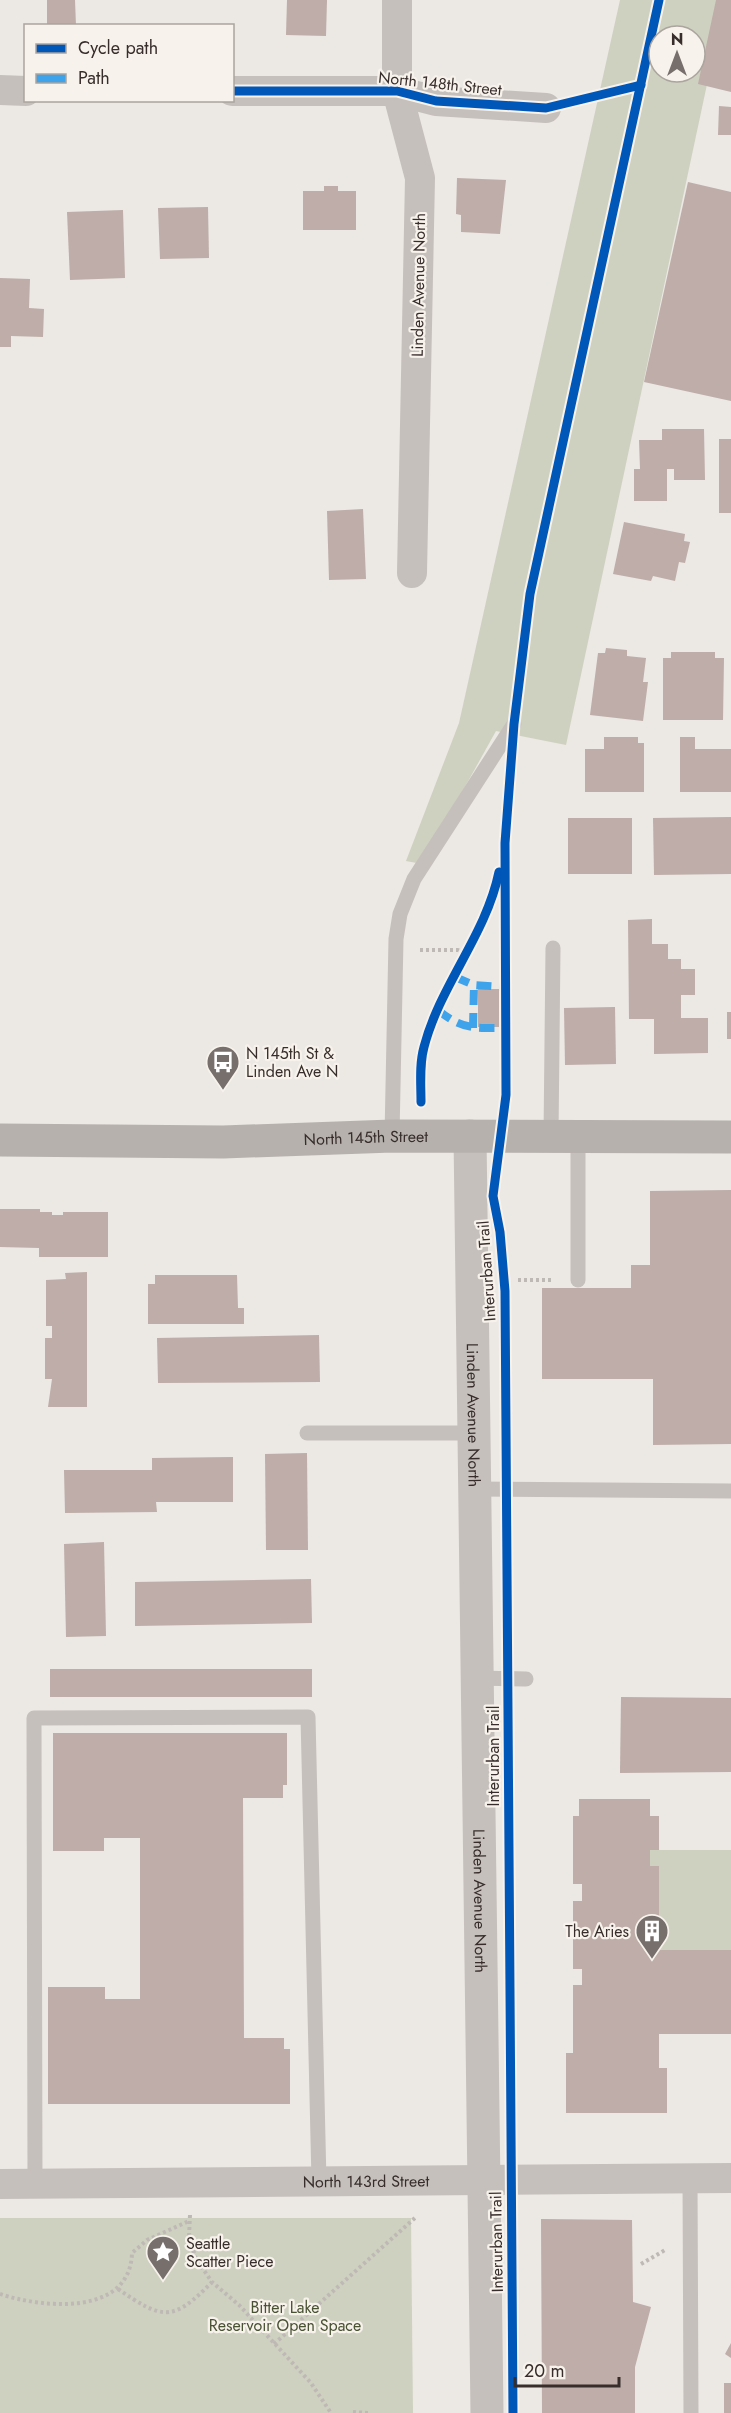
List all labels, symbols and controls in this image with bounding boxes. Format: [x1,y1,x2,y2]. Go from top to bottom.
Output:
legend [24,24,234,102]
north arrow [647,24,707,84]
text: N [671,28,683,51]
text: Cycle path [78,35,158,61]
text: Path [78,65,110,91]
street label: North 148th Street [377,66,503,101]
street label: Linden Avenue North [406,213,431,357]
place label: N 145th St & Linden Ave N [246,1042,338,1083]
bus stop icon: N 145th St & Linden Ave N [205,1044,241,1091]
street label: North 145th Street [303,1125,428,1151]
street label: Interurban Trail [472,1220,501,1322]
street label: Linden Avenue North [461,1343,486,1487]
street label: Interurban Trail [482,1706,505,1806]
street label: Linden Avenue North [467,1829,492,1973]
building icon: The Aries [634,1913,670,1960]
place label: The Aries [565,1920,629,1943]
street label: North 143rd Street [303,2169,430,2194]
street label: Interurban Trail [484,2191,509,2293]
place label: Seattle Scatter Piece [186,2232,273,2273]
place icon: Seattle Scatter Piece [145,2234,181,2281]
park label: Bitter Lake Reservoir Open Space [209,2296,361,2337]
scale bar [515,2350,618,2388]
text: 20 m [524,2358,564,2384]

